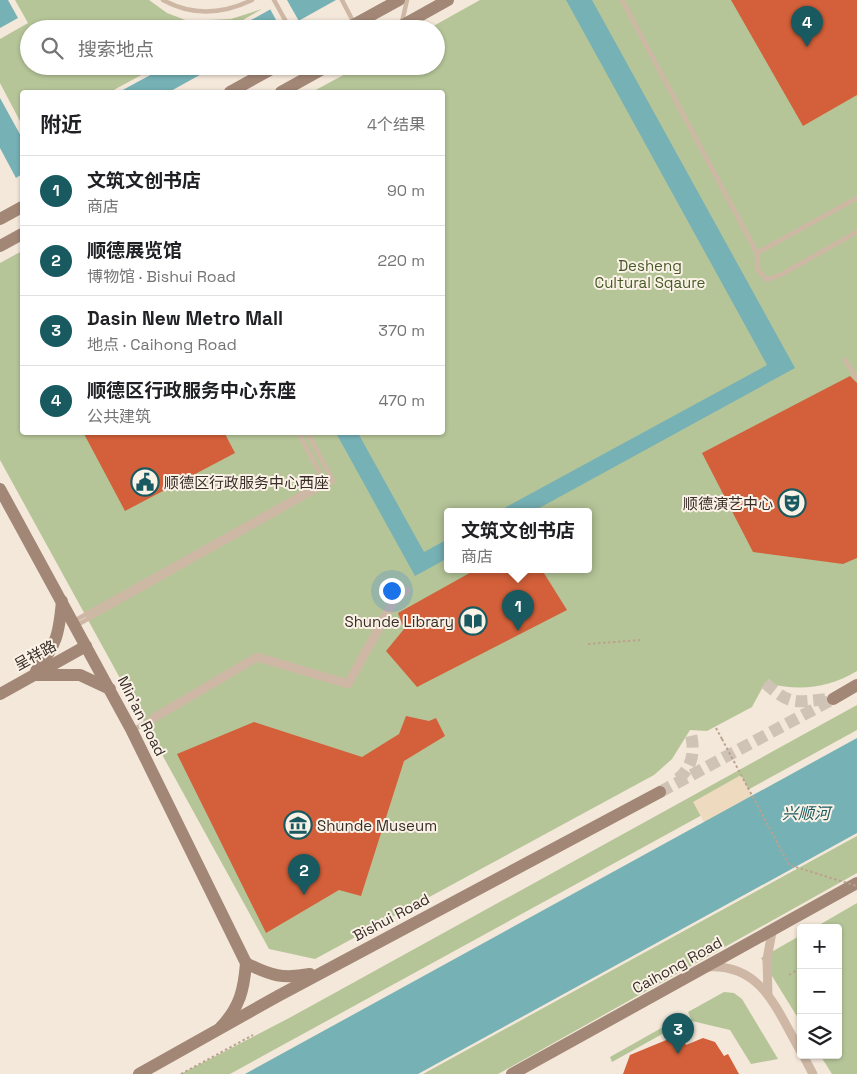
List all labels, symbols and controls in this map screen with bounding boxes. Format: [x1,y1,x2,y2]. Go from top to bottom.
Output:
pin: 4 [791,6,823,47]
search box [20,20,445,75]
icon: search [38,34,66,62]
text: 搜索地点 [78,37,154,62]
text: 附近 [40,111,82,138]
text: 4个结果 [367,114,425,135]
text: 文筑文创书店 [87,168,201,193]
text: 1 [52,180,60,201]
text: 90 m [387,180,425,201]
text: 商店 [87,196,119,217]
text: 顺德展览馆 [87,238,182,263]
text: 2 [51,250,61,271]
text: 220 m [378,250,425,271]
park label: Desheng Cultural Sqaure [595,256,706,292]
text: 博物馆 · Bishui Road [87,266,236,287]
text: Dasin New Metro Mall [87,306,283,331]
text: 3 [51,320,61,341]
text: 370 m [378,320,425,341]
text: 地点 · Caihong Road [87,334,237,355]
text: 顺德区行政服务中心东座 [87,378,296,403]
text: 4 [51,390,61,411]
text: 470 m [378,390,425,411]
text: 公共建筑 [87,406,151,427]
public building icon: 顺德区行政服务中心西座 [130,467,160,497]
place label: 顺德区行政服务中心西座 [164,473,329,492]
theatre icon: 顺德演艺中心 [777,488,807,518]
place label: 顺德演艺中心 [683,494,773,513]
popup [444,508,592,573]
text: 文筑文创书店 [461,518,575,543]
text: 商店 [461,546,493,567]
your location [379,578,405,604]
pin: 1 [502,590,534,631]
library icon: Shunde Library [458,606,488,636]
place label: Shunde Library [345,612,454,631]
street label: 呈祥路 [11,636,59,674]
street label: Min'an Road [114,673,170,759]
water label: 兴顺河 [782,803,833,824]
museum icon: Shunde Museum [283,810,313,840]
place label: Shunde Museum [317,816,437,835]
pin: 2 [288,854,320,895]
street label: Bishui Road [349,889,433,945]
map controls [797,924,842,1059]
button: + [797,924,842,969]
street label: Caihong Road [629,932,725,998]
button: − [797,969,842,1014]
pin: 3 [662,1013,694,1054]
button: layers [797,1014,842,1059]

